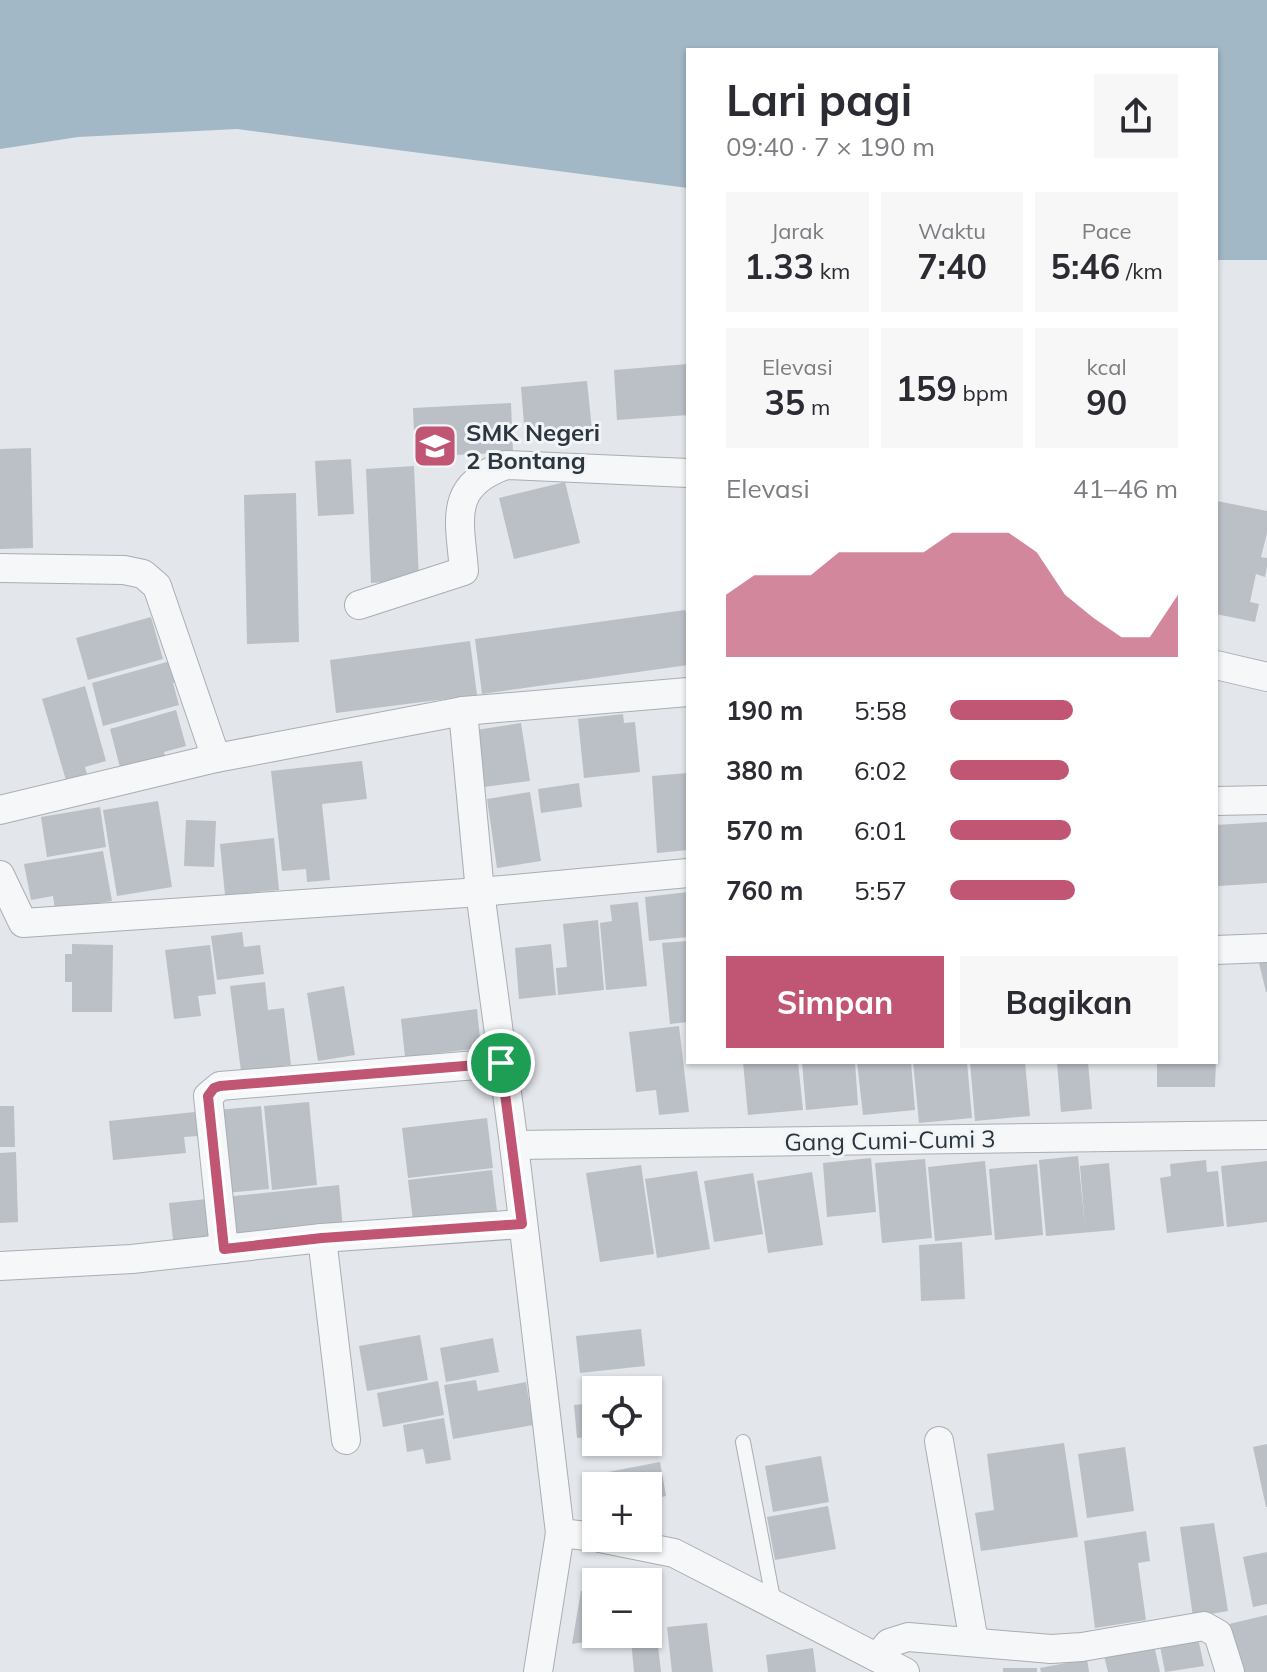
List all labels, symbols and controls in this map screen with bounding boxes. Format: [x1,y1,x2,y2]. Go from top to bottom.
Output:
text: Lari pagi [726,72,912,127]
button: share [1094,74,1178,158]
text: 09:40 · 7 × 190 m [726,130,935,163]
text: Jarak [771,217,824,245]
text: Waktu [918,217,986,245]
text: Pace [1082,217,1131,245]
text: 1.33 [744,245,814,288]
text: 7:40 [917,245,987,288]
text: 5:46 [1051,245,1120,288]
text: km [814,257,850,285]
text: /km [1120,257,1163,285]
text: Elevasi [762,353,833,381]
text: kcal [1087,353,1127,381]
text: 159 [896,367,957,410]
text: bpm [957,379,1008,407]
text: 35 [764,381,805,424]
text: 90 [1086,381,1127,424]
text: m [805,393,830,421]
place label: SMK Negeri 2 Bontang [466,417,600,475]
school or university icon: SMK Negeri 2 Bontang [411,422,459,470]
text: Elevasi [726,472,810,505]
text: 41–46 m [1073,472,1178,505]
text: 190 m [726,694,803,727]
text: 5:58 [854,694,907,727]
text: 380 m [726,754,803,787]
text: 6:02 [854,754,907,787]
text: 570 m [726,814,803,847]
text: 6:01 [854,814,907,847]
text: 760 m [726,874,803,907]
text: 5:57 [854,874,907,907]
button: Simpan [726,956,944,1048]
button: Bagikan [960,956,1178,1048]
pin [467,1029,535,1097]
icon: arrive [479,1041,523,1085]
street label: Gang Cumi-Cumi 3 [784,1123,996,1157]
map controls [582,1376,662,1648]
button: locate [582,1376,662,1456]
button: + [582,1472,662,1552]
button: − [582,1568,662,1648]

